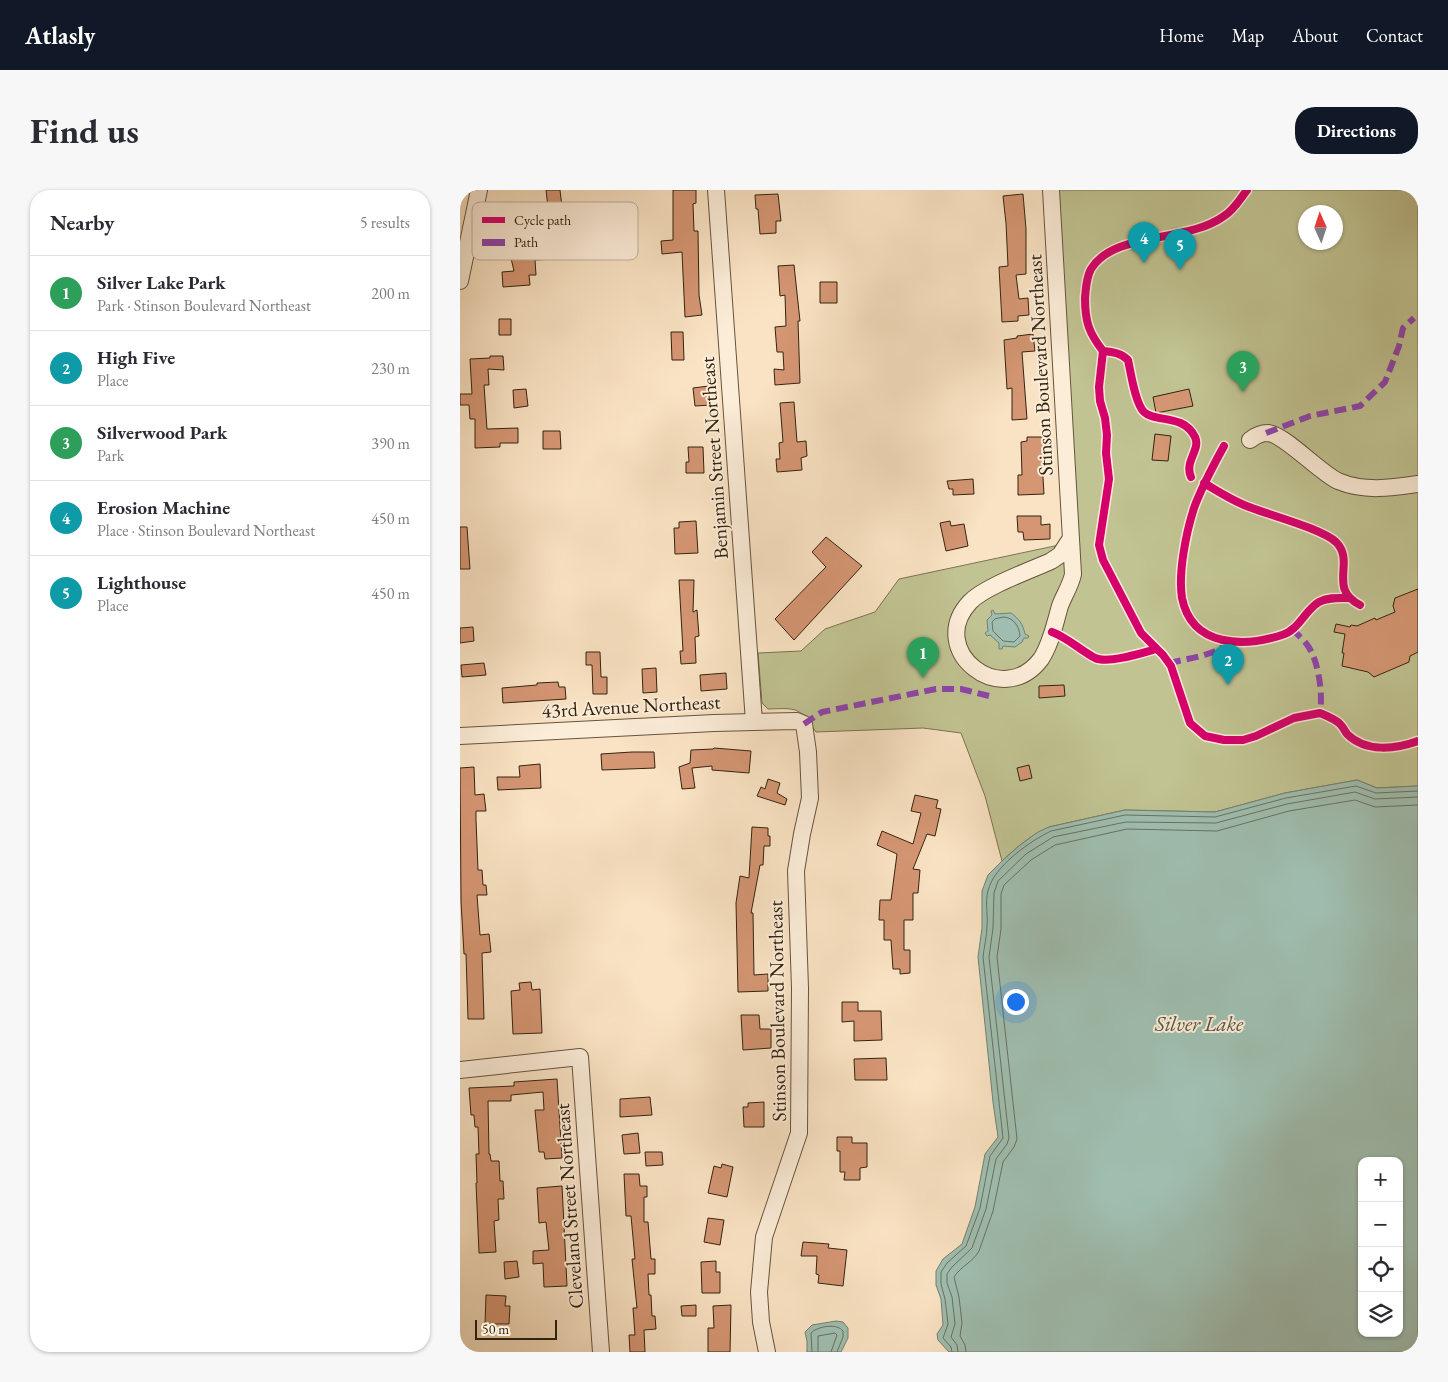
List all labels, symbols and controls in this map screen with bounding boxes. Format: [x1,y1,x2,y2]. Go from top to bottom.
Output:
text: Atlasly [25,20,95,51]
text: Home [1159,24,1204,47]
text: Map [1232,24,1264,47]
text: About [1292,24,1338,47]
text: Contact [1366,24,1423,47]
button: Directions [1295,107,1418,154]
text: Find us [30,108,139,153]
legend [472,202,638,260]
north arrow [1298,205,1343,250]
text: Nearby [50,209,114,236]
text: Cycle path [514,211,571,229]
text: 5 results [360,212,410,233]
pin: 4 [1128,222,1160,263]
pin: 5 [1164,229,1196,270]
text: Path [514,233,538,251]
street label: Stinson Boulevard Northeast [1021,253,1059,476]
text: Silver Lake Park [97,270,226,295]
text: 1 [62,283,70,304]
text: 200 m [371,283,410,304]
text: Park · Stinson Boulevard Northeast [97,295,311,316]
text: High Five [97,345,175,370]
pin: 3 [1227,351,1259,392]
street label: Benjamin Street Northeast [694,355,734,560]
text: 2 [62,358,70,379]
text: 230 m [371,358,410,379]
text: Place [97,370,129,391]
text: Silverwood Park [97,420,227,445]
text: 3 [62,433,70,454]
text: 390 m [371,433,410,454]
text: Park [97,445,124,466]
text: Erosion Machine [97,495,230,520]
text: 4 [62,508,70,529]
text: 450 m [371,508,410,529]
text: Place · Stinson Boulevard Northeast [97,520,315,541]
text: Lighthouse [97,570,186,595]
text: 5 [62,583,70,604]
text: 450 m [371,583,410,604]
text: Place [97,595,129,616]
pin: 1 [907,637,939,678]
pin: 2 [1212,644,1244,685]
street label: 43rd Avenue Northeast [541,688,722,724]
street label: Stinson Boulevard Northeast [762,899,792,1122]
your location [1003,989,1029,1015]
water label: Silver Lake [1154,1010,1244,1037]
street label: Cleveland Street Northeast [549,1102,589,1310]
map controls [1358,1157,1403,1337]
button: + [1358,1157,1403,1202]
button: − [1358,1202,1403,1247]
button: locate [1358,1247,1403,1292]
button: layers [1358,1292,1403,1337]
scale bar [475,1317,558,1340]
text: 50 m [482,1320,509,1338]

